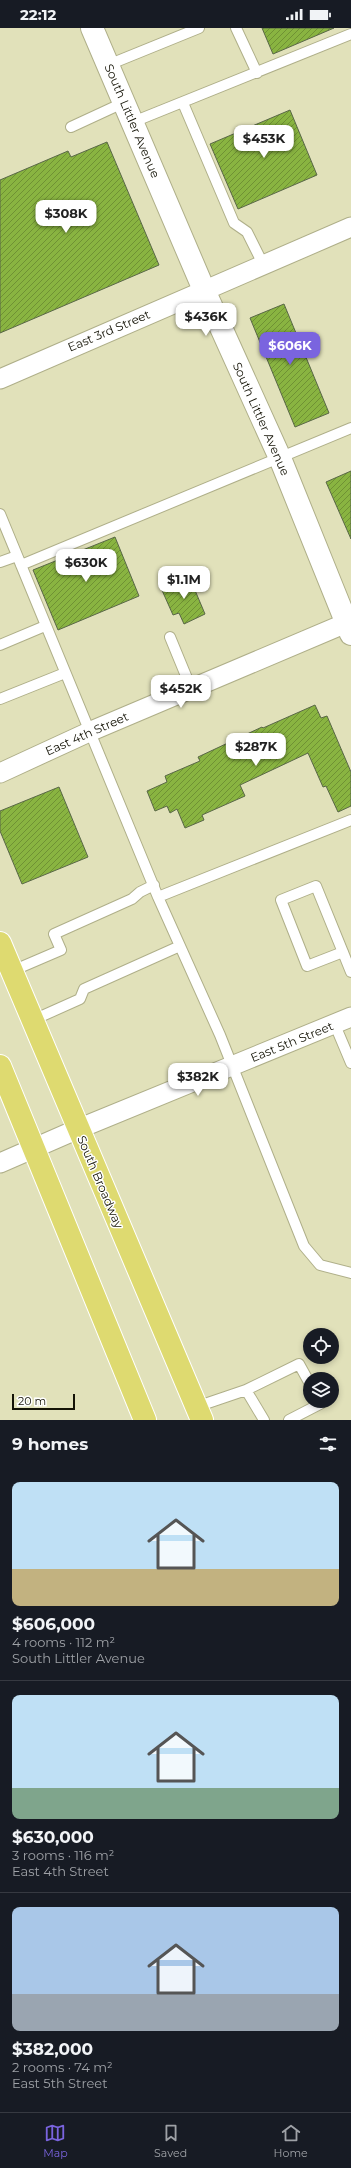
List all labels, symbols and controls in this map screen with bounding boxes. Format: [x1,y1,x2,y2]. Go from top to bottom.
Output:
text: 22:12 [20,5,56,24]
street label: South Littler Avenue [102,61,163,180]
pin: $453K [236,125,292,159]
text: $453K [243,130,285,146]
pin: $308K [38,200,94,234]
text: $308K [45,205,87,221]
pin: $436K [178,303,234,337]
street label: East 3rd Street [65,306,152,355]
text: $436K [185,308,227,324]
pin: $606K [262,332,318,366]
text: $606K [268,337,312,353]
street label: South Littler Avenue [230,360,293,478]
pin: $630K [58,549,114,583]
text: $630K [65,554,107,570]
pin: $1.1M [156,566,212,600]
text: $1.1M [167,571,201,587]
pin: $452K [153,675,209,709]
text: $452K [160,680,202,696]
street label: East 4th Street [43,708,131,759]
pin: $287K [228,733,284,767]
text: $287K [235,738,277,754]
street label: East 5th Street [248,1018,336,1065]
pin: $382K [170,1063,226,1097]
text: $382K [177,1068,219,1084]
street label: South Broadway [74,1133,127,1231]
map controls [303,1328,339,1408]
button: locate [303,1328,339,1364]
button: layers [303,1372,339,1408]
scale bar [12,1392,75,1411]
text: 20 m [18,1394,46,1408]
icon: filters [317,1433,339,1455]
text: 9 homes [12,1434,88,1454]
icon: home [140,1508,212,1580]
text: $606,000 [12,1614,95,1634]
text: 4 rooms · 112 m² [12,1634,115,1650]
text: South Littler Avenue [12,1650,145,1666]
icon: home [140,1721,212,1793]
text: $630,000 [12,1827,94,1847]
text: 3 rooms · 116 m² [12,1847,114,1863]
text: East 4th Street [12,1863,109,1879]
icon: home [140,1933,212,2005]
text: $382,000 [12,2039,93,2059]
text: 2 rooms · 74 m² [12,2059,113,2075]
text: East 5th Street [12,2075,107,2091]
tab: Map [43,2122,68,2160]
tab: Saved [154,2122,187,2160]
tab: Home [274,2122,308,2160]

